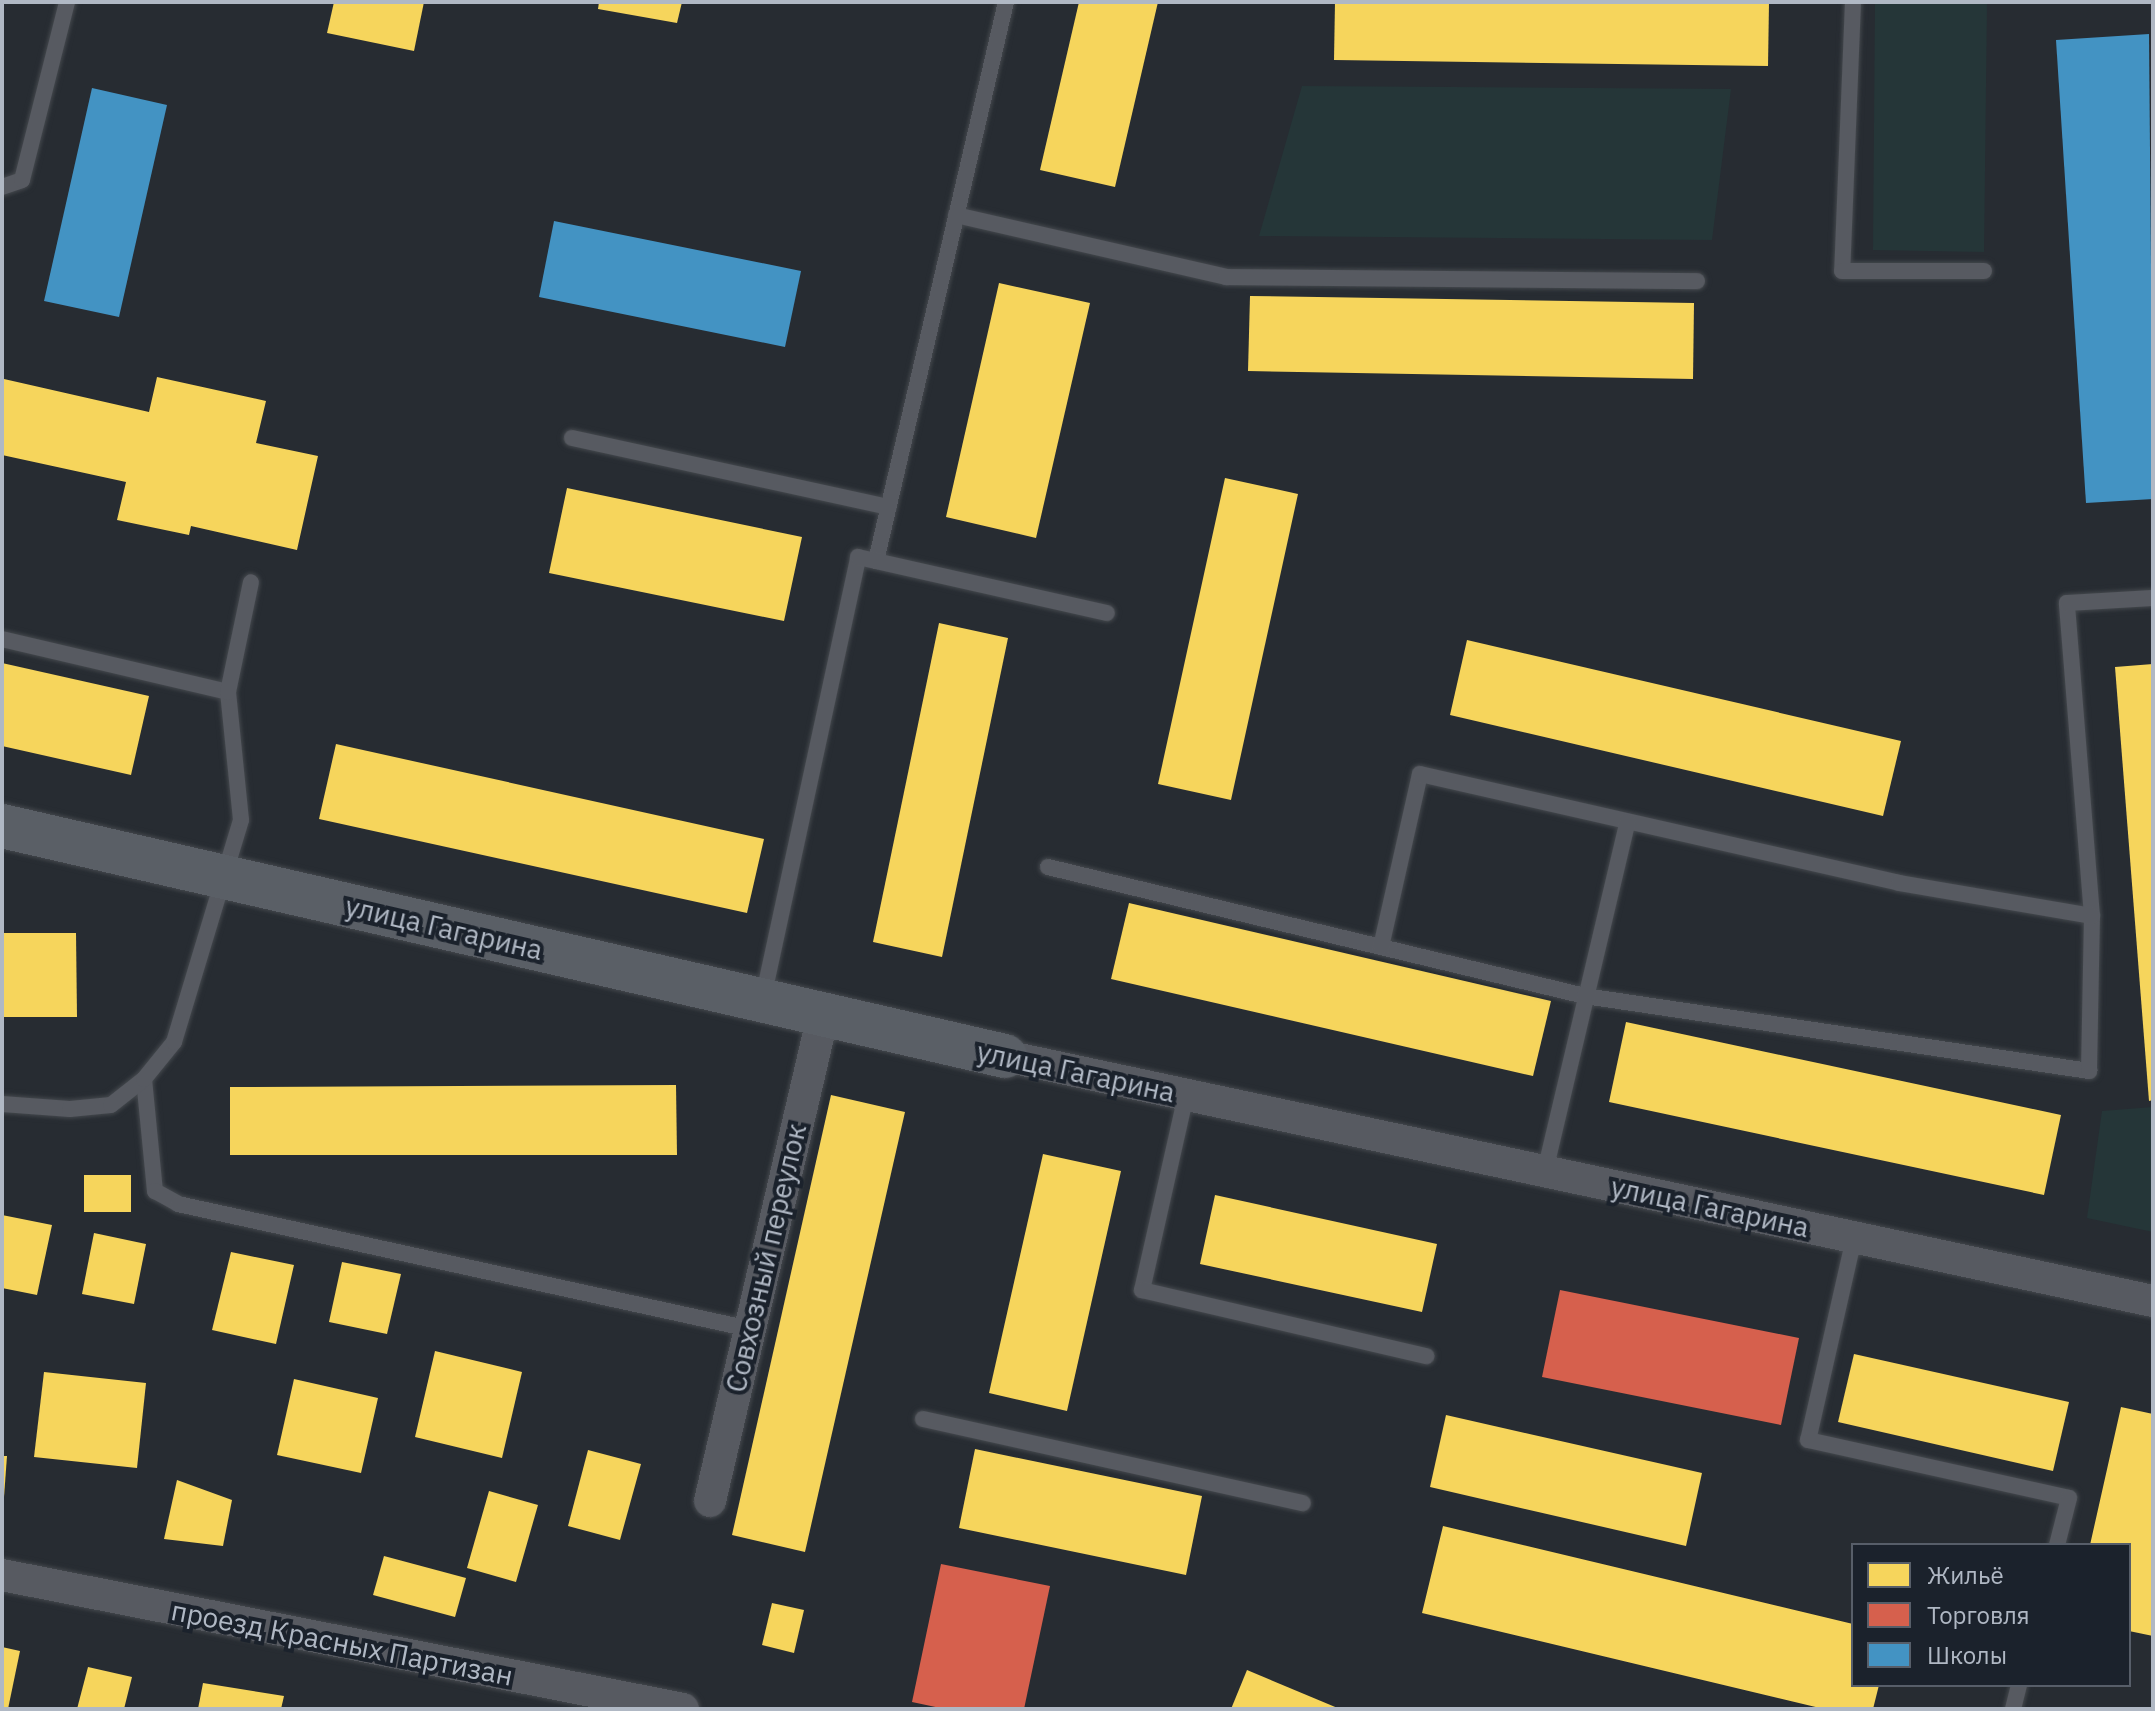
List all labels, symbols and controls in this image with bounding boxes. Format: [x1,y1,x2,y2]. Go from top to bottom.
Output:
street label: улица Гагарина [342,889,546,967]
street label: улица Гагарина [974,1035,1178,1109]
street label: Совхозный переулок [719,1120,813,1396]
street label: улица Гагарина [1608,1170,1812,1244]
legend [1851,1543,2131,1687]
text: Жильё [1927,1559,2004,1591]
street label: проезд Красных Партизан [168,1593,516,1693]
text: Торговля [1927,1599,2030,1631]
text: Школы [1927,1639,2007,1671]

